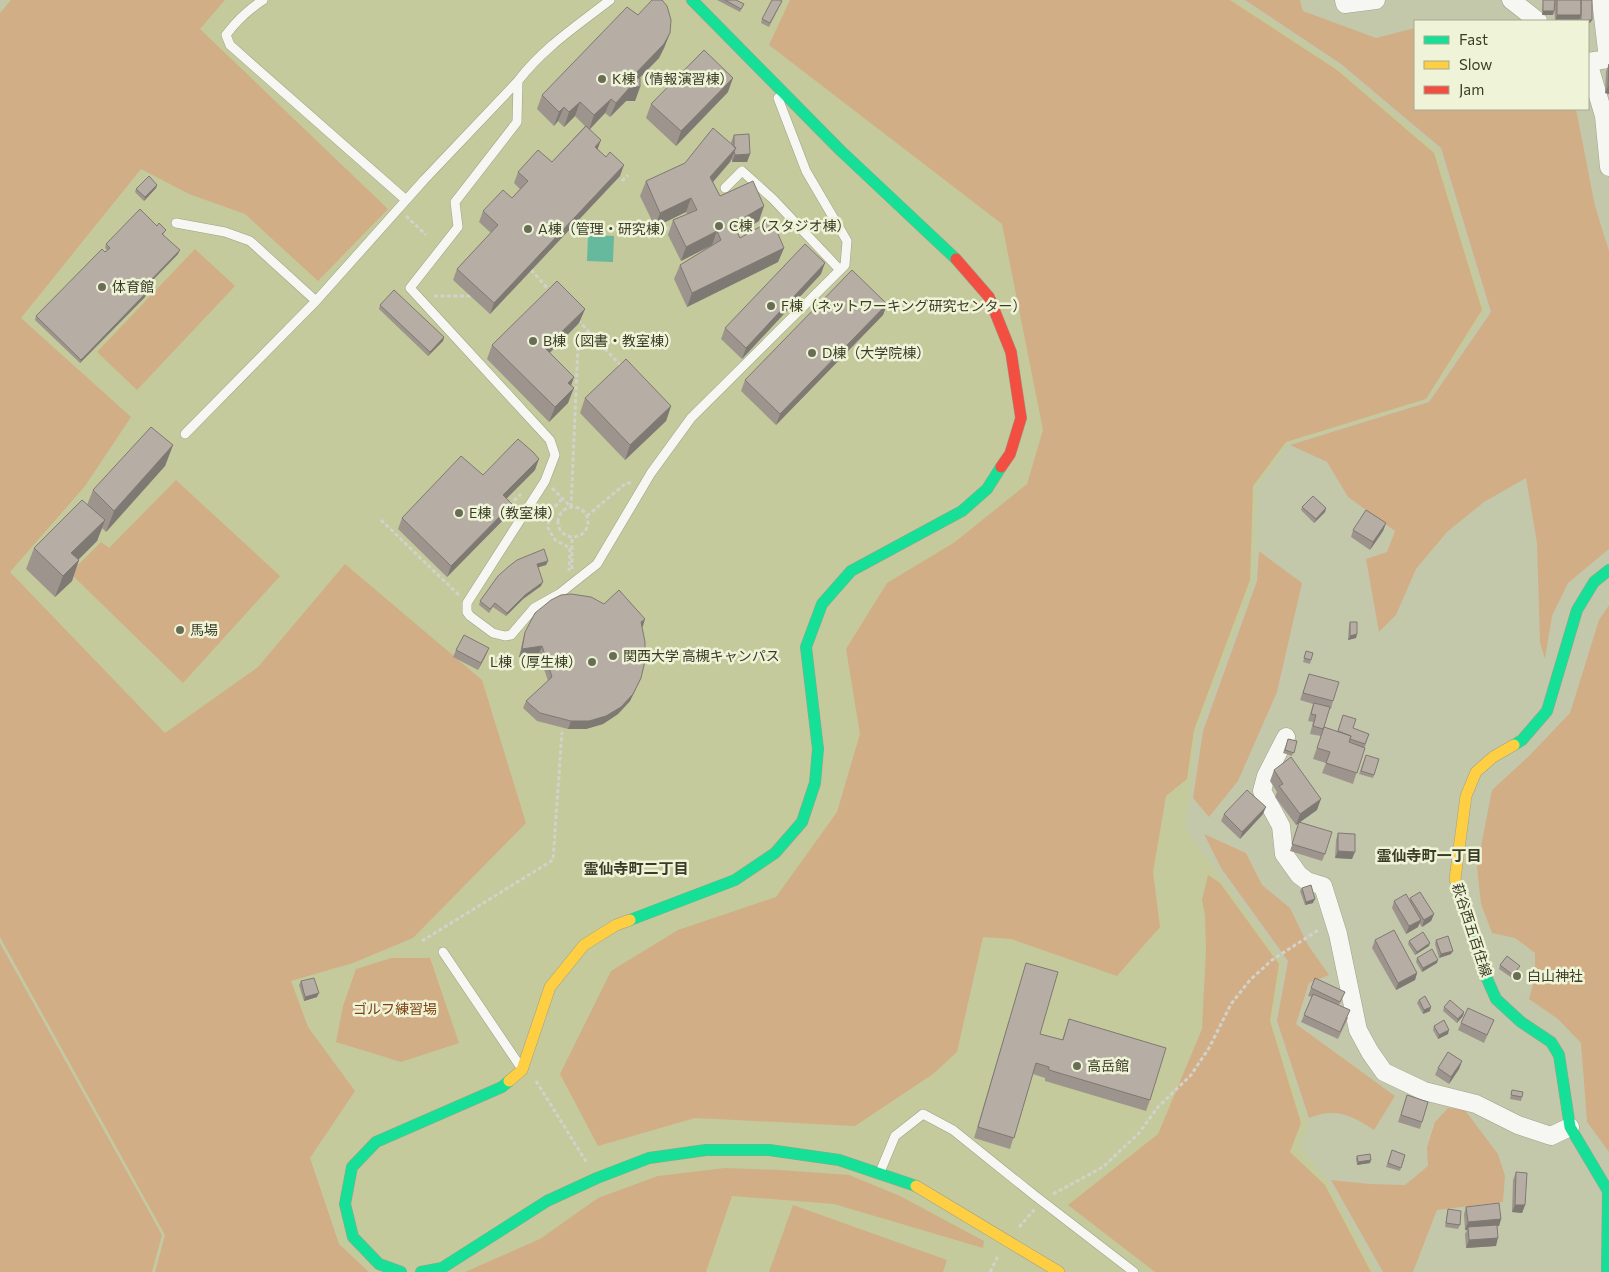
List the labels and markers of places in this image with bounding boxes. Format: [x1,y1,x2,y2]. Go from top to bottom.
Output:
place label: K棟（情報演習棟） [612,70,733,87]
marker: K棟（情報演習棟） [596,73,608,85]
place label: C棟（スタジオ棟） [729,217,851,234]
place label: A棟（管理・研究棟） [538,220,674,237]
marker: C棟（スタジオ棟） [713,220,725,232]
marker: A棟（管理・研究棟） [522,223,534,235]
place label: 体育館 [112,278,154,295]
marker: 体育館 [96,281,108,293]
place label: F棟（ネットワーキング研究センター） [781,297,1027,314]
marker: F棟（ネットワーキング研究センター） [765,300,777,312]
place label: B棟（図書・教室棟） [543,332,678,349]
marker: B棟（図書・教室棟） [527,335,539,347]
place label: D棟（大学院棟） [822,344,930,361]
marker: D棟（大学院棟） [806,347,818,359]
place label: E棟（教室棟） [469,504,561,521]
marker: E棟（教室棟） [453,507,465,519]
place label: 馬場 [190,621,218,638]
marker: 馬場 [174,624,186,636]
place label: 関西大学 高槻キャンパス [623,647,780,664]
marker: 関西大学 高槻キャンパス [607,650,619,662]
place label: L棟（厚生棟） [490,653,582,670]
marker: L棟（厚生棟） [586,656,598,668]
place label: 白山神社 [1527,967,1583,984]
marker: 白山神社 [1511,970,1523,982]
place label: 高岳館 [1087,1057,1129,1074]
marker: 高岳館 [1071,1060,1083,1072]

